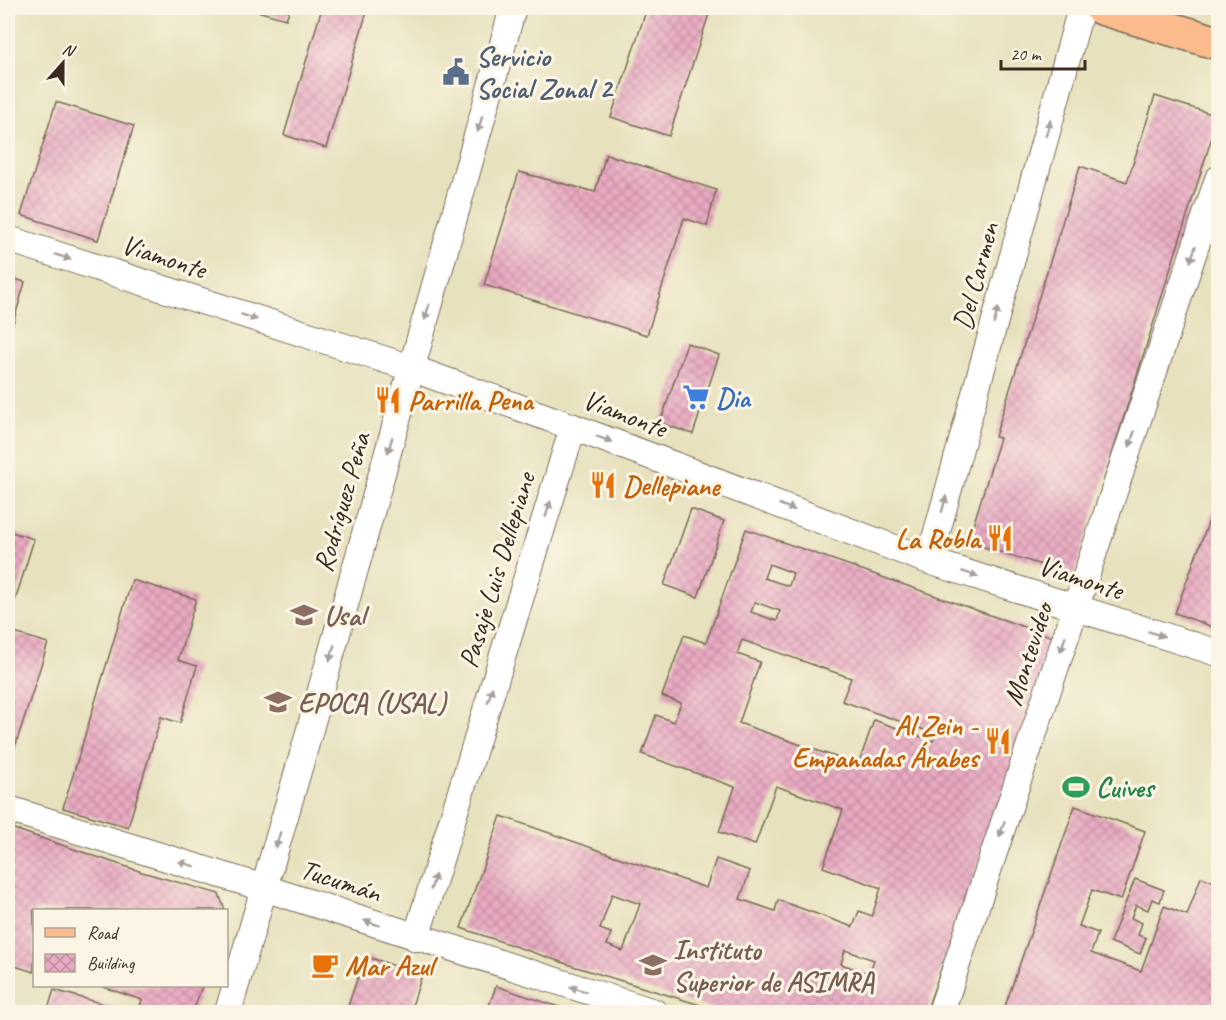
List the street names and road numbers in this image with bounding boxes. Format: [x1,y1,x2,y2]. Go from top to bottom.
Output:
street label: Del Carmen [944,217,1007,334]
street label: Viamonte [117,226,212,287]
street label: Viamonte [578,382,673,446]
street label: Rodríguez Peña [305,427,378,576]
street label: Pasaje Luis Dellepiane [450,467,543,672]
street label: Viamonte [1034,547,1129,608]
street label: Montevideo [995,596,1061,710]
street label: Tucumán [296,851,387,910]

